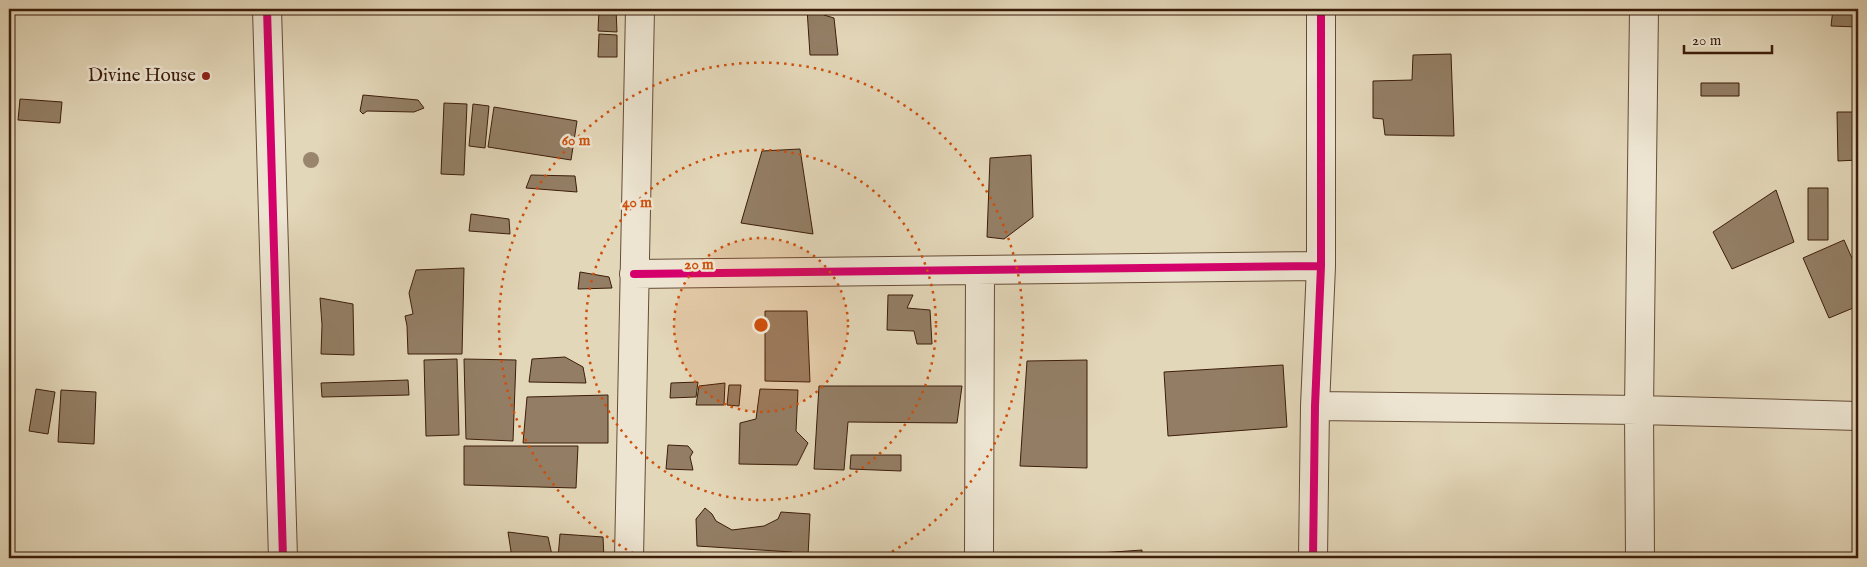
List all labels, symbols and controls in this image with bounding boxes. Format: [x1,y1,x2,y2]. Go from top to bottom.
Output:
scale bar [1684,22,1772,54]
text: 20 m [1692,31,1722,50]
place label: Divine House [88,64,196,88]
marker: Divine House [200,70,212,82]
text: 60 m [562,131,591,150]
text: 40 m [622,193,652,212]
text: 20 m [684,255,714,274]
centre of rings [752,316,770,334]

